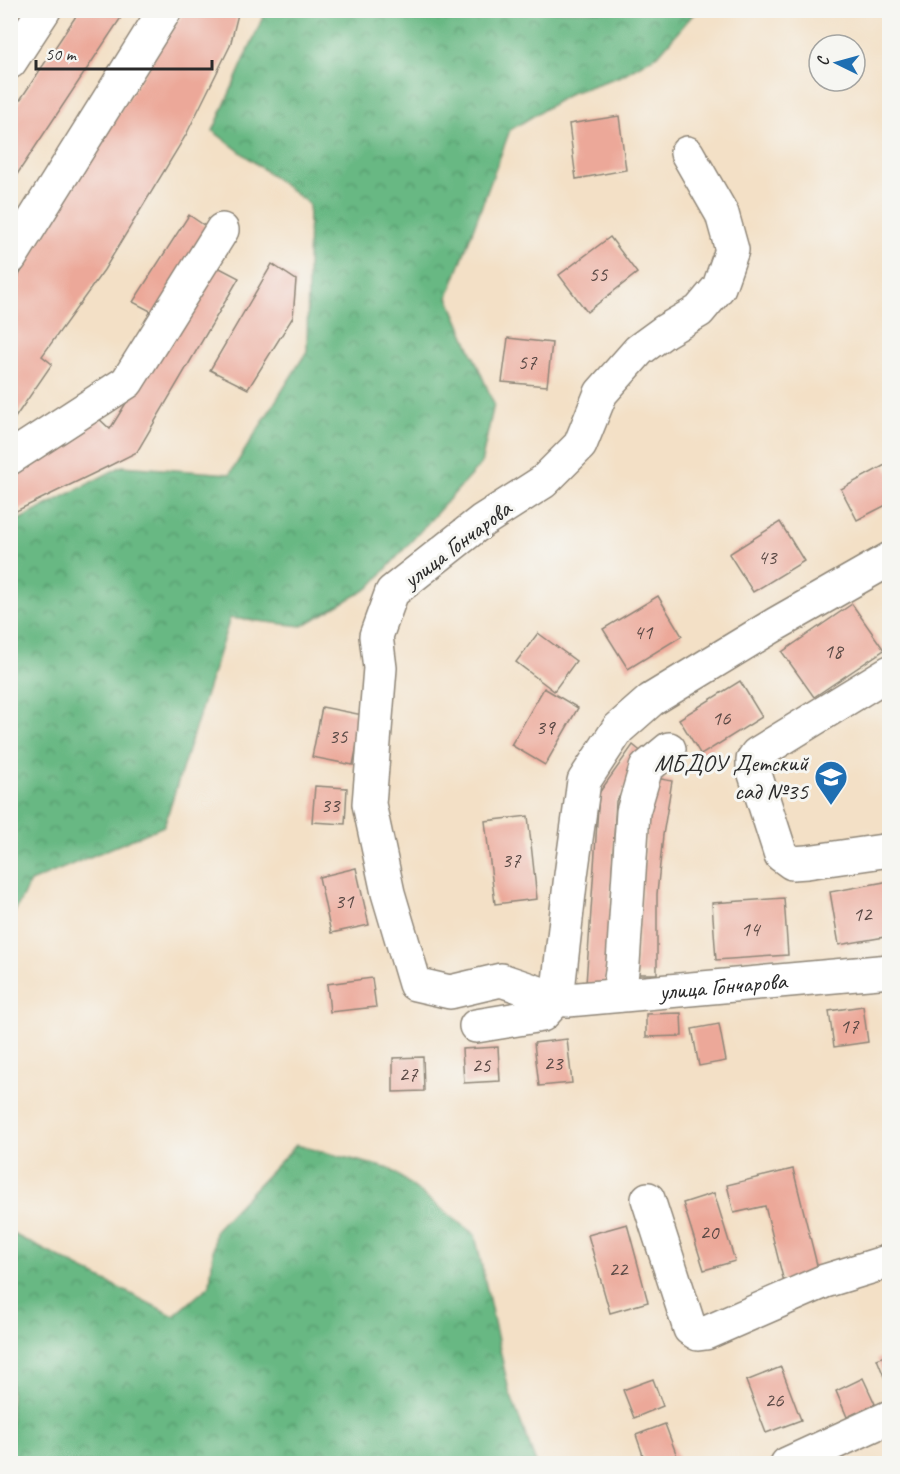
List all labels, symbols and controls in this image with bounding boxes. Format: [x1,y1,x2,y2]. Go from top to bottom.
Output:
scale bar [36,33,212,71]
north arrow [807,33,867,93]
text: 50 m [45,43,78,65]
text: С [813,55,834,67]
house number: 55 [589,261,609,287]
house number: 57 [518,349,538,375]
street label: улица Гончарова [395,493,518,596]
house number: 43 [758,544,778,570]
house number: 41 [634,619,654,645]
house number: 18 [824,638,845,664]
house number: 16 [712,705,731,731]
house number: 39 [536,714,556,740]
house number: 35 [329,723,349,749]
place label: МБДОУ Детский сад №35 [654,748,810,806]
school or university icon: МБДОУ Детский сад №35 [813,759,849,806]
house number: 33 [321,792,341,818]
house number: 37 [502,847,522,873]
house number: 31 [335,888,355,914]
house number: 12 [853,901,873,927]
house number: 14 [741,916,762,942]
street label: улица Гончарова [656,965,789,1007]
house number: 17 [840,1013,860,1039]
house number: 23 [544,1050,564,1076]
house number: 25 [472,1052,492,1078]
house number: 27 [399,1061,419,1087]
house number: 20 [700,1219,720,1245]
house number: 22 [609,1256,629,1282]
house number: 26 [765,1387,784,1413]

